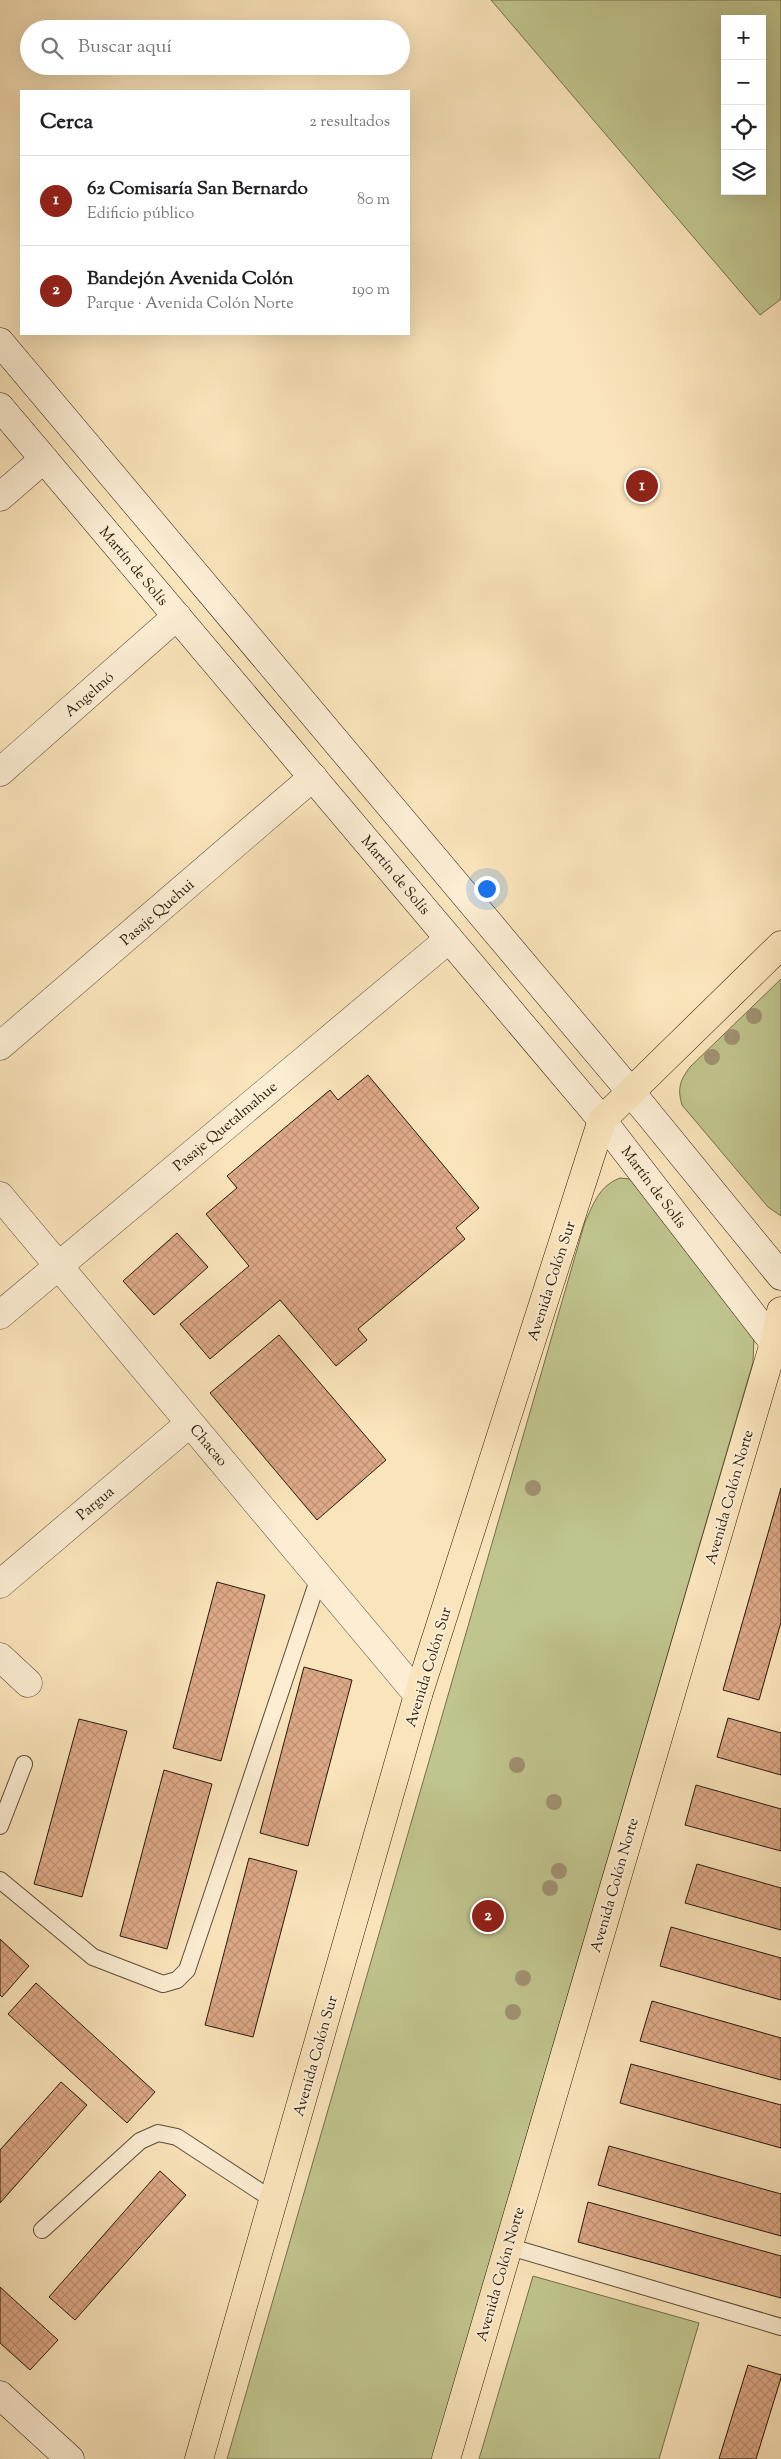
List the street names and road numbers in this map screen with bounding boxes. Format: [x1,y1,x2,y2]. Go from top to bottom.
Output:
street label: Martín de Solís [93,523,172,611]
street label: Angelmó [61,668,119,723]
street label: Martín de Solís [355,832,434,920]
street label: Pasaje Quehui [116,875,200,951]
street label: Pasaje Quetalmahue [169,1077,283,1177]
street label: Martín de Solís [615,1143,691,1233]
street label: Avenida Colón Sur [523,1219,582,1344]
street label: Chacao [184,1420,232,1472]
street label: Avenida Colón Norte [701,1428,760,1567]
street label: Pargua [73,1482,119,1526]
street label: Avenida Colón Sur [401,1604,458,1730]
street label: Avenida Colón Norte [586,1816,645,1955]
street label: Avenida Colón Sur [289,1993,344,2119]
street label: Avenida Colón Norte [472,2205,531,2344]

